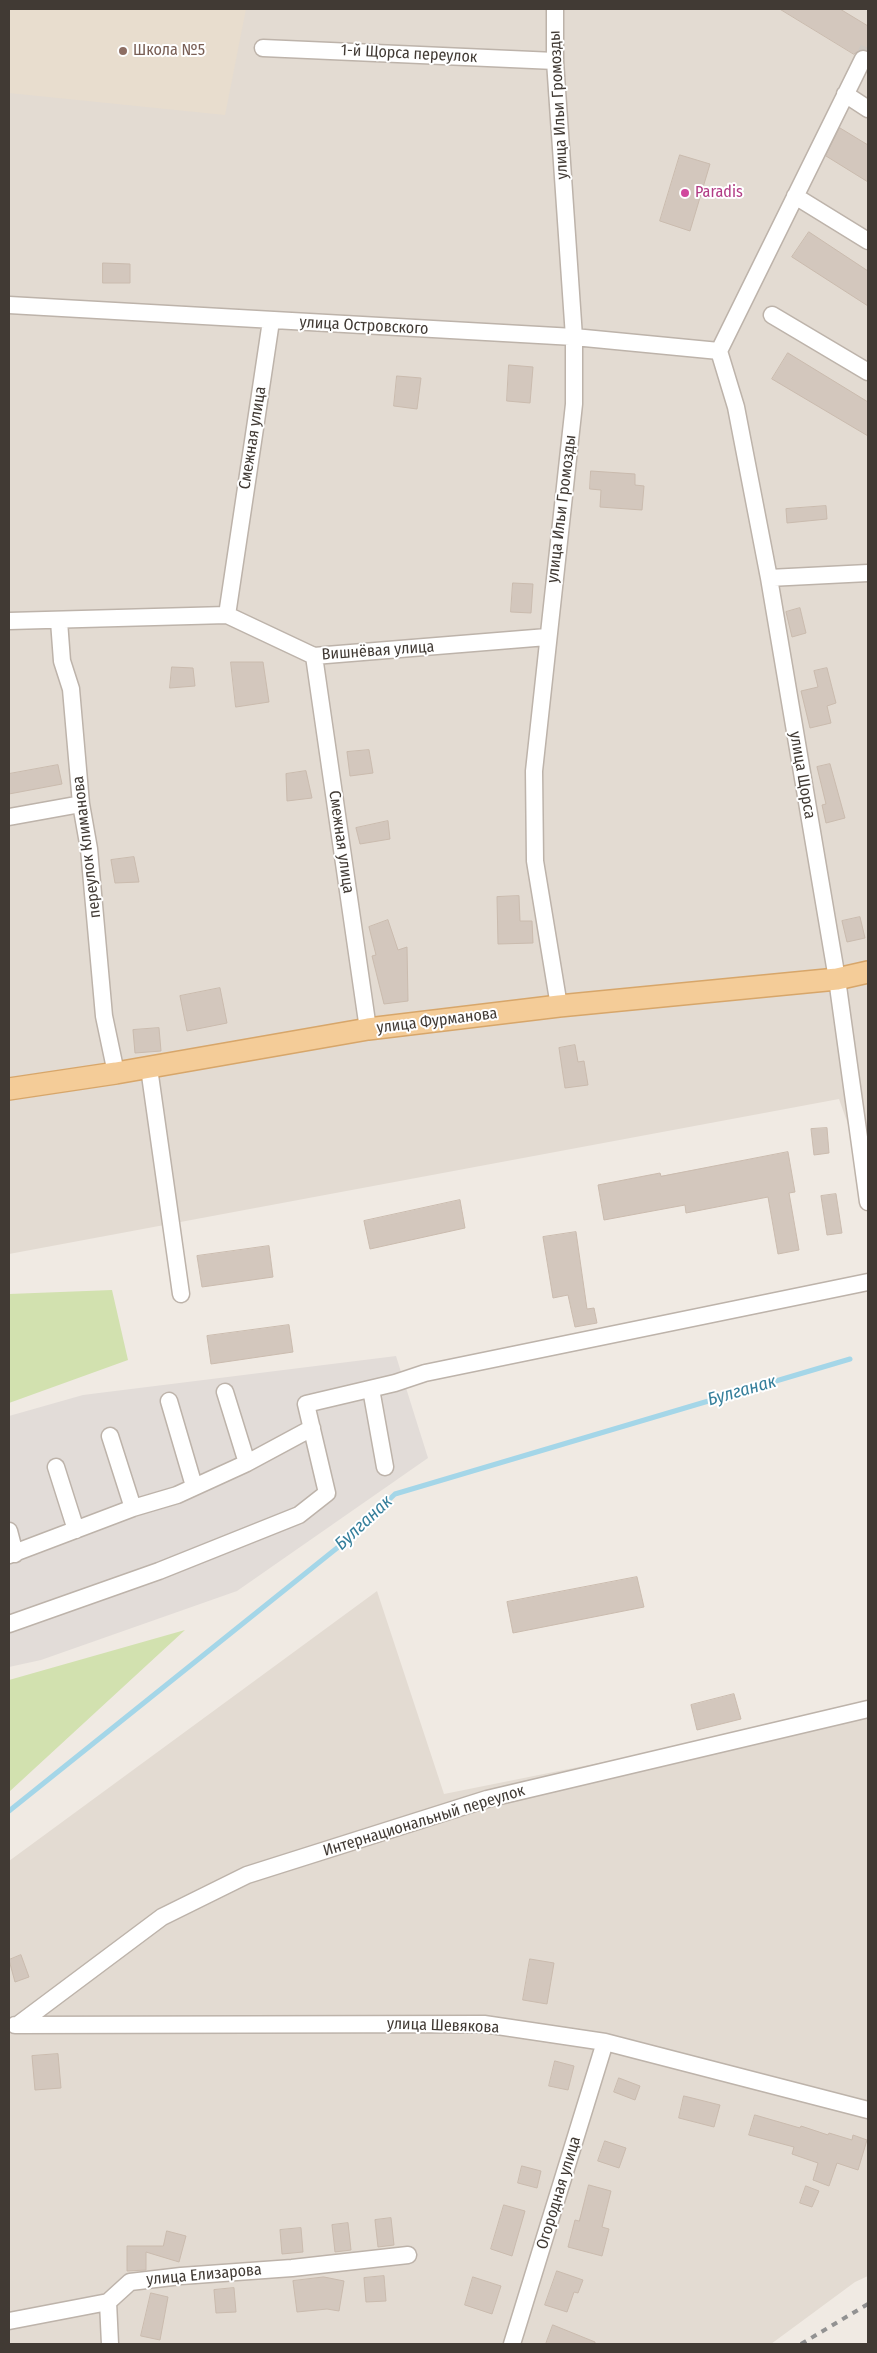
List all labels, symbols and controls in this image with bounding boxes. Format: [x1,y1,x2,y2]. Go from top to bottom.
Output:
street label: улица Ильи Громозды [546,30,572,180]
place label: Школа №5 [133,41,205,61]
street label: 1-й Щорса переулок [340,41,478,67]
marker: Школа №5 [117,45,129,57]
place label: Paradis [695,183,743,203]
marker: Paradis [679,187,691,199]
street label: улица Островского [299,313,429,339]
street label: Смежная улица [235,385,271,491]
street label: улица Ильи Громозды [543,434,581,584]
street label: Вишнёвая улица [321,637,435,665]
street label: улица Щорса [785,730,819,820]
street label: переулок Климанова [69,775,105,919]
street label: Смежная улица [324,789,358,895]
street label: улица Фурманова [376,1004,498,1038]
water label: Булганак [705,1371,779,1411]
water label: Булганак [331,1491,397,1555]
street label: Интернациональный переулок [321,1781,527,1861]
street label: улица Шевякова [387,2014,499,2038]
street label: Огородная улица [533,2134,585,2252]
street label: улица Елизарова [146,2260,262,2290]

